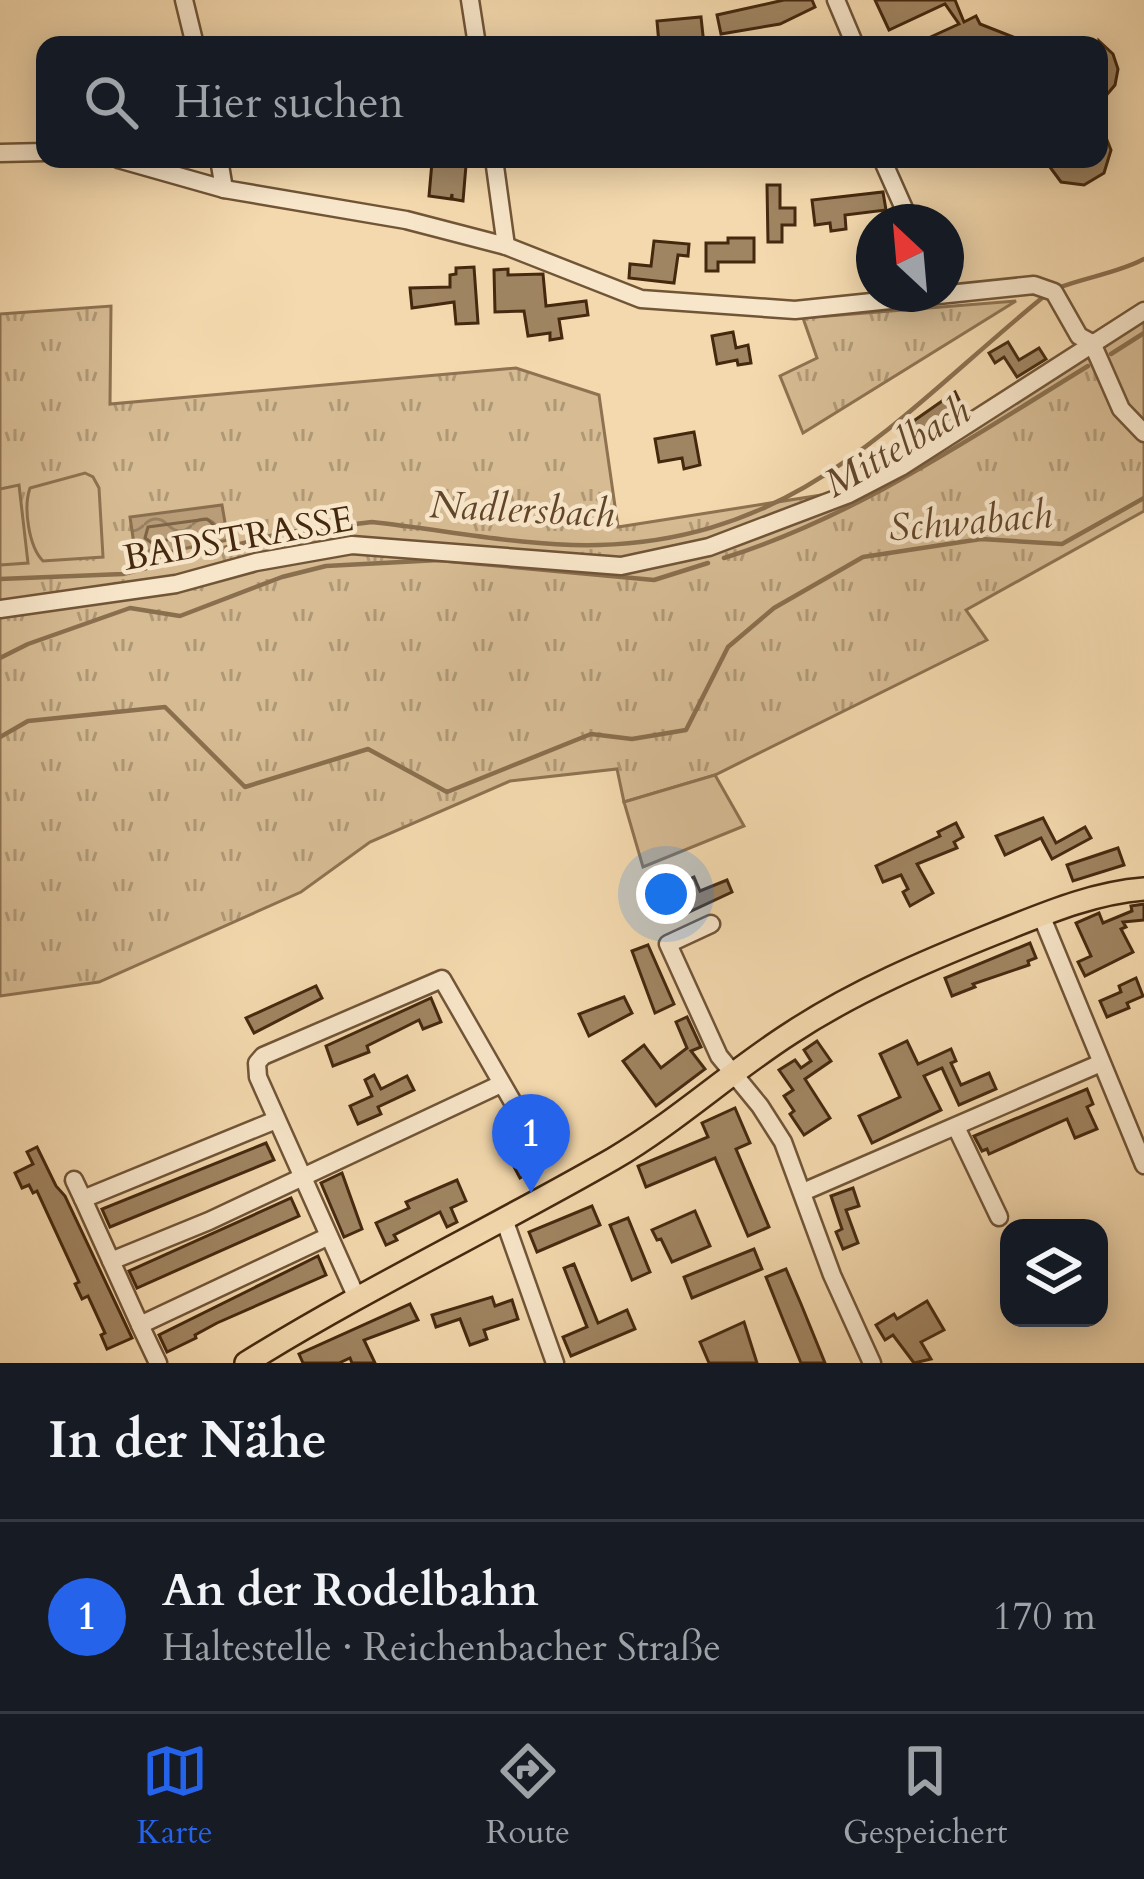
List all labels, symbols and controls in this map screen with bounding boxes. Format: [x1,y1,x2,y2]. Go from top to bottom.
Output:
search box [36,36,1108,168]
icon: search [78,69,144,135]
text: Hier suchen [174,72,404,133]
north arrow [856,204,964,312]
water label: Mittelbach [814,384,980,510]
water label: Nadlersbach [428,478,616,541]
water label: Schwabach [886,488,1054,555]
street label: BADSTRASSE [119,494,357,583]
your location [636,864,696,924]
pin: 1 [492,1094,570,1193]
map controls [1000,1219,1108,1327]
button: layers [1000,1219,1108,1327]
text: In der Nähe [48,1406,327,1476]
text: An der Rodelbahn [162,1560,539,1621]
text: 1 [77,1590,97,1643]
text: 170 m [993,1590,1096,1643]
text: Haltestelle · Reichenbacher Straße [162,1621,721,1674]
tab: Karte [136,1738,213,1855]
tab: Route [486,1738,570,1855]
tab: Gespeichert [843,1738,1008,1855]

